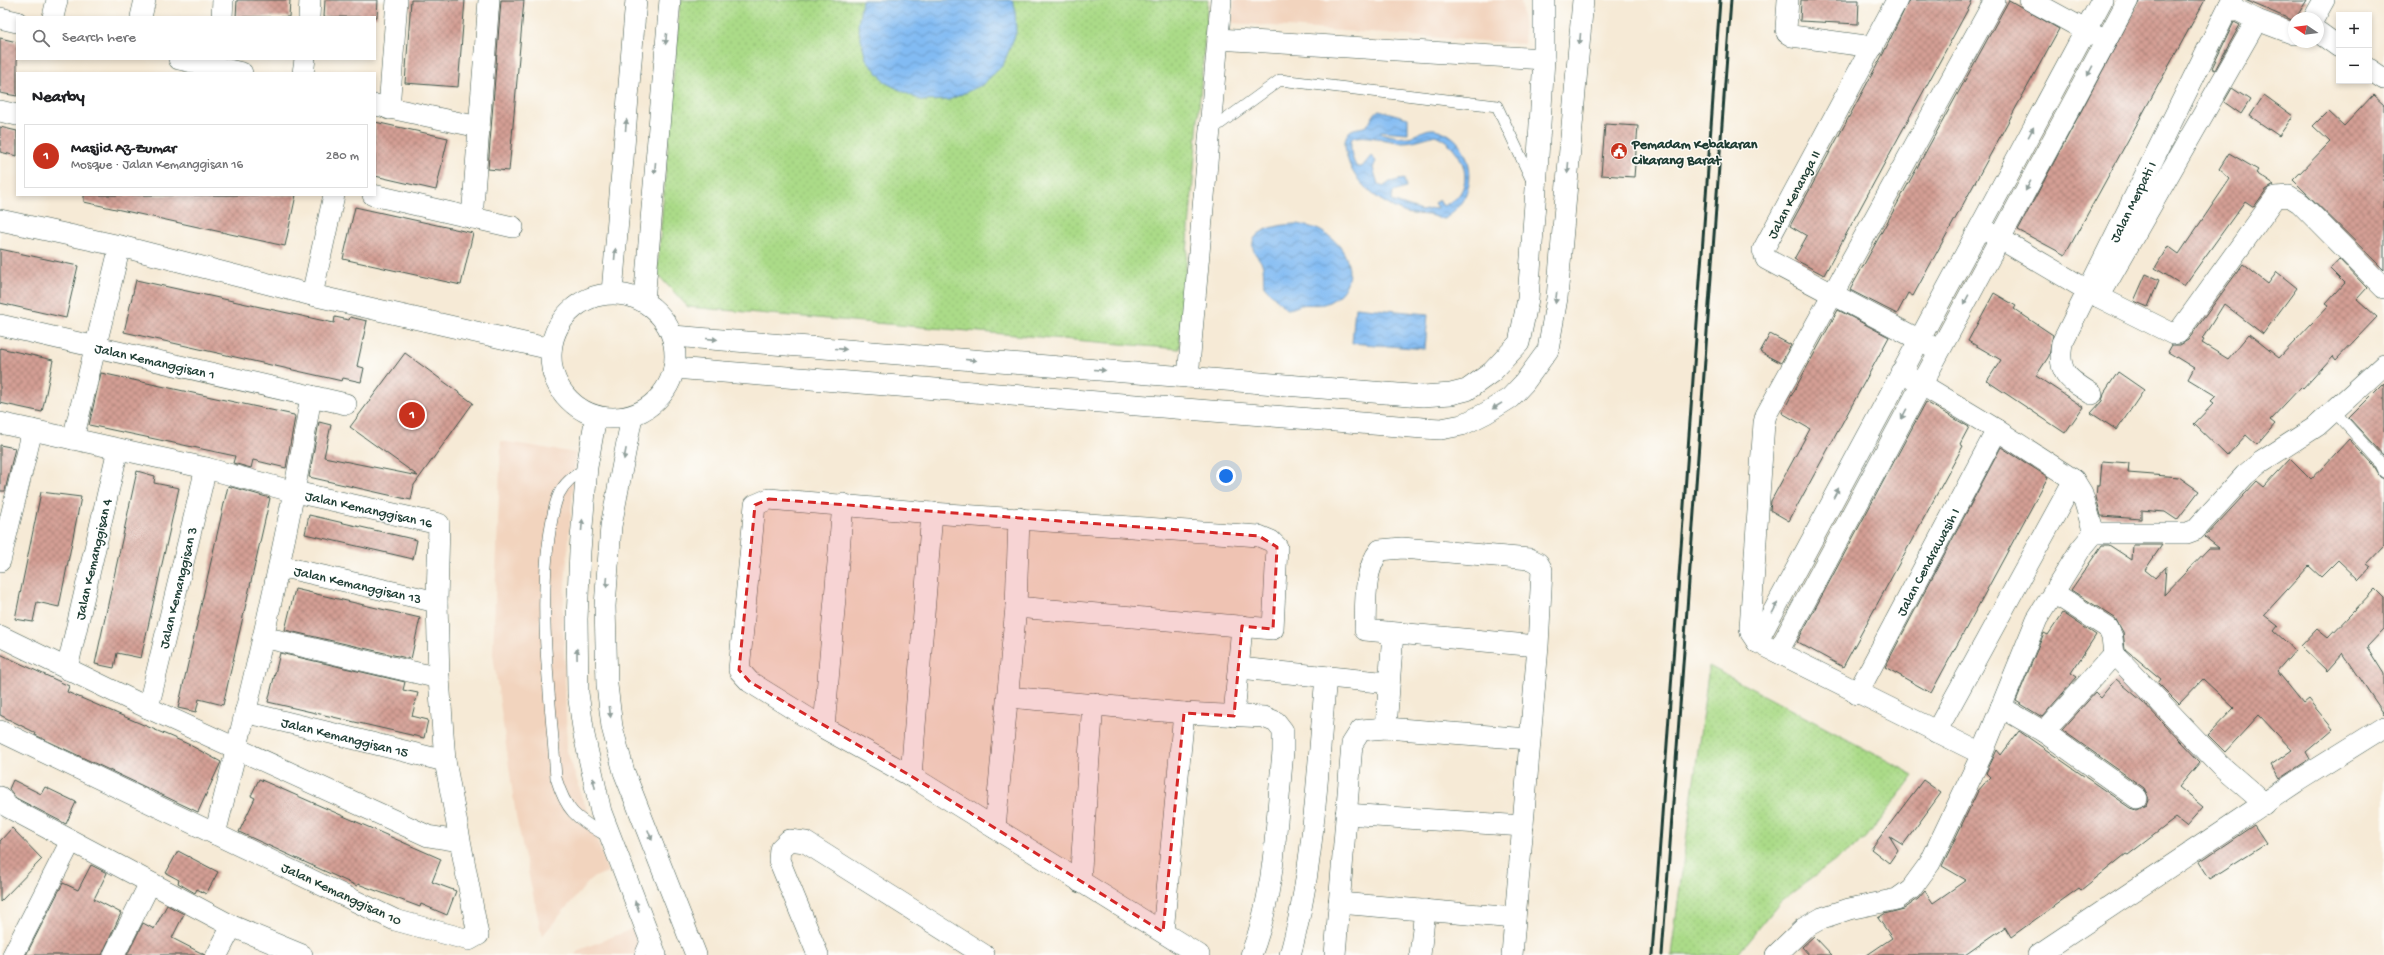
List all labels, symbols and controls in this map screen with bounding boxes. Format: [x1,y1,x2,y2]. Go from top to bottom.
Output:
north arrow [2288,12,2324,48]
map controls [2336,12,2372,84]
button: + [2336,12,2372,48]
search box [16,16,376,60]
icon: search [30,27,52,49]
text: Search here [62,29,136,47]
one-way arrow [663,33,670,45]
one-way arrow [1577,33,1583,45]
button: − [2336,48,2372,84]
one-way arrow [2086,65,2093,77]
text: Nearby [32,88,85,108]
one-way arrow [622,119,629,131]
one-way arrow [2027,126,2034,138]
place label: Pemadam Kebakaran Cikarang Barat [1631,137,1758,170]
text: Masjid Az-Zumar [71,140,176,158]
public building icon: Pemadam Kebakaran Cikarang Barat [1609,141,1629,161]
street label: Jalan Kenanga II [1765,148,1826,242]
text: 1 [43,149,49,164]
text: 280 m [326,149,359,164]
text: Mosque · Jalan Kemanggisan 16 [71,158,243,173]
street label: Jalan Merpati I [2107,159,2162,246]
one-way arrow [652,162,659,174]
one-way arrow [1565,162,1572,174]
one-way arrow [2024,180,2031,191]
one-way arrow [612,248,619,260]
one-way arrow [1553,292,1560,304]
one-way arrow [1963,294,1969,306]
one-way arrow [706,336,718,343]
street label: Jalan Kemanggisan 1 [93,341,216,385]
one-way arrow [835,346,847,353]
one-way arrow [965,356,977,363]
one-way arrow [1094,367,1106,374]
pin: 1 [399,400,425,430]
one-way arrow [1491,403,1503,410]
one-way arrow [1901,409,1908,420]
one-way arrow [622,448,628,460]
your location [1216,466,1236,486]
one-way arrow [1833,487,1840,499]
street label: Jalan Kemanggisan 16 [303,489,435,534]
street label: Jalan Kemanggisan 4 [73,497,117,622]
street label: Jalan Cendrawasih I [1894,506,1965,619]
one-way arrow [579,519,585,531]
street label: Jalan Kemanggisan 3 [157,526,202,651]
street label: Jalan Kemanggisan 13 [292,564,423,609]
one-way arrow [603,576,610,589]
one-way arrow [1772,602,1779,614]
one-way arrow [574,648,581,660]
one-way arrow [607,706,613,718]
street label: Jalan Kemanggisan 15 [279,715,410,763]
one-way arrow [591,777,597,789]
one-way arrow [647,830,653,841]
street label: Jalan Kemanggisan 10 [278,860,404,931]
one-way arrow [633,899,639,911]

